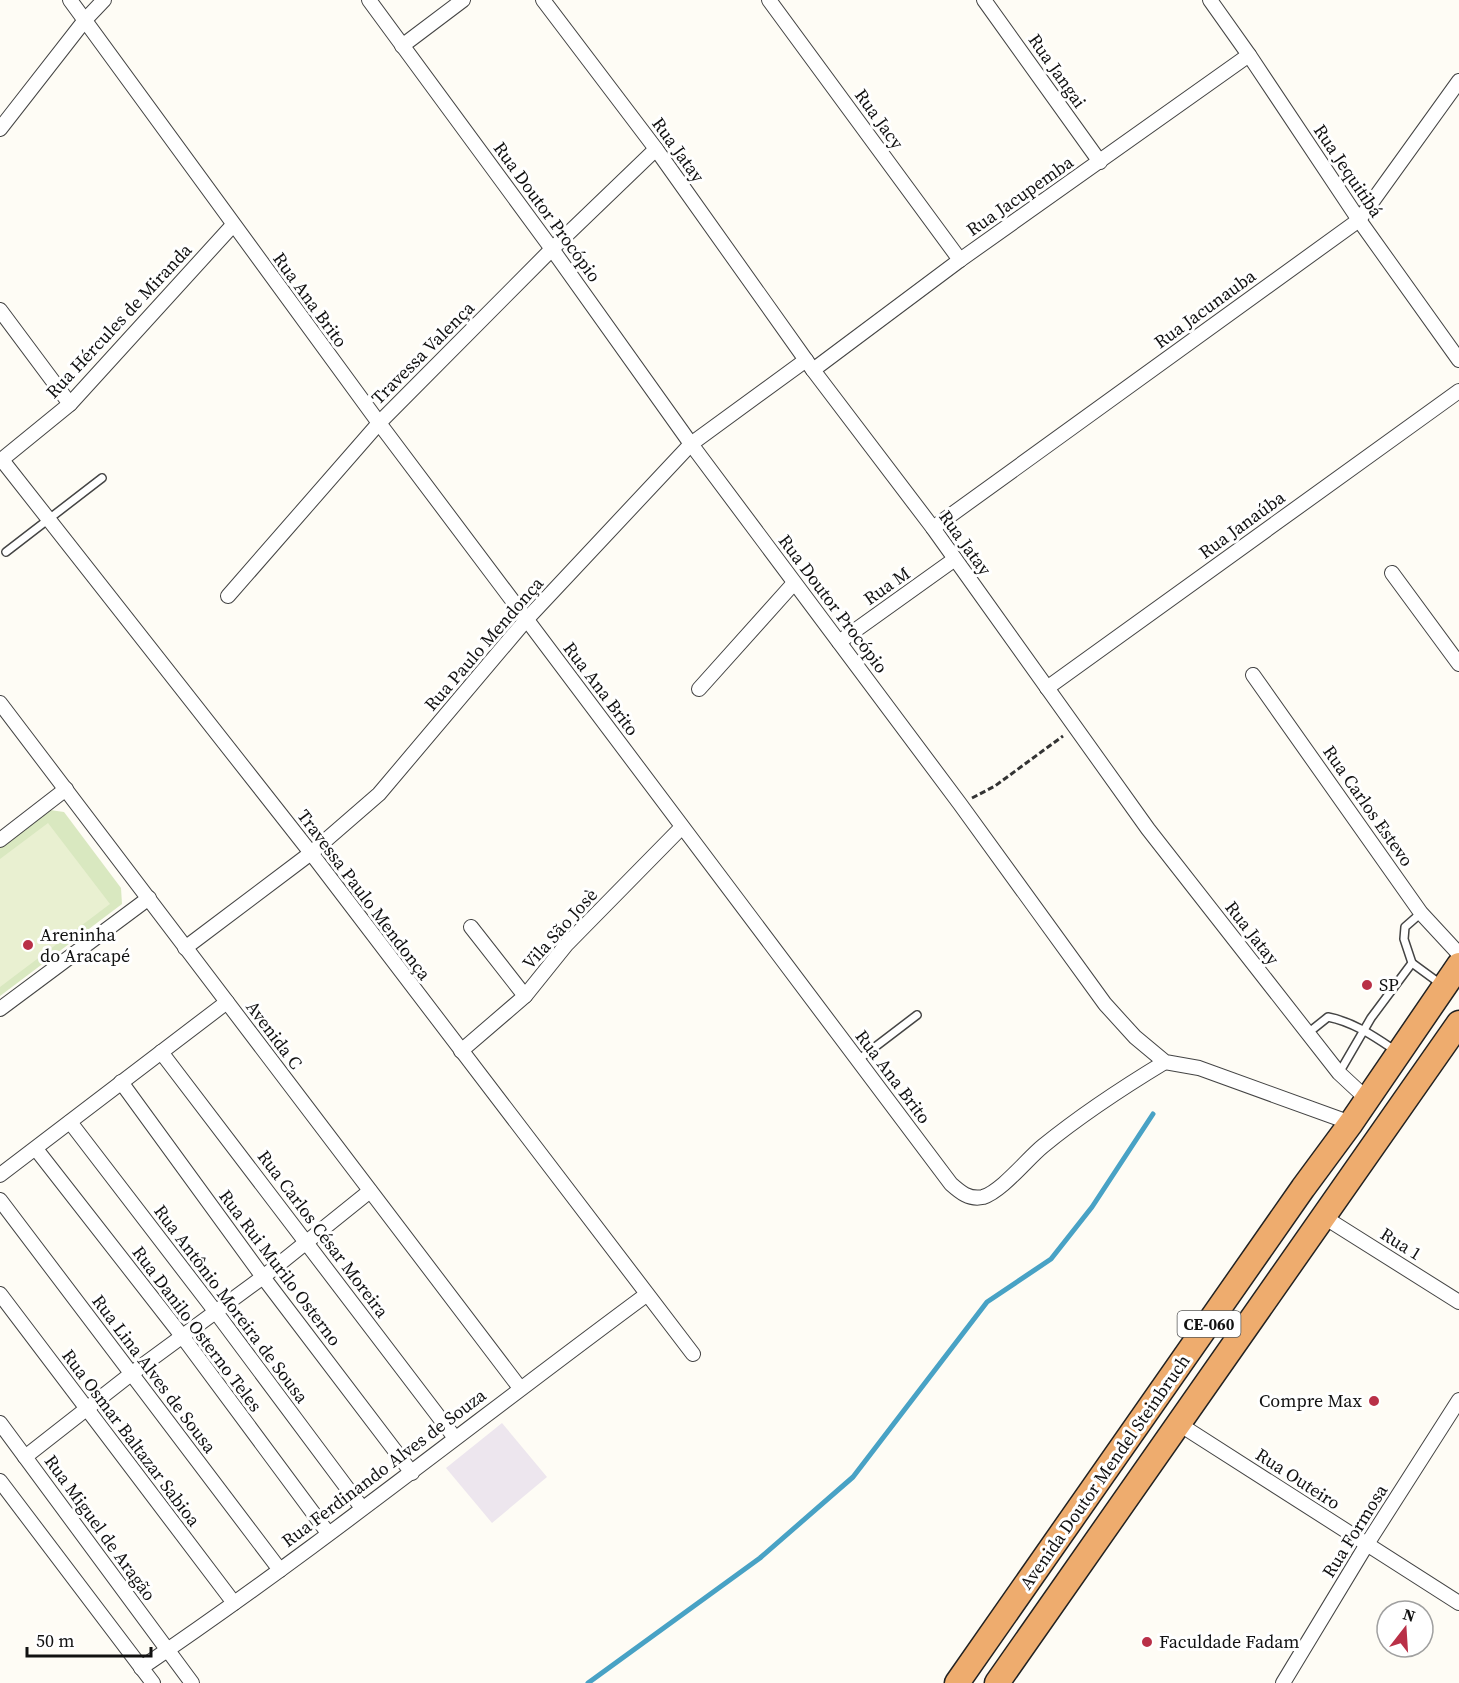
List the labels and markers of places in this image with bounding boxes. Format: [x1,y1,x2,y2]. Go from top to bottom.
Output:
place label: Areninha do Aracapé [40,922,130,968]
marker: Areninha do Aracapé [21,938,35,952]
place label: SP [1379,972,1399,997]
marker: SP [1360,978,1374,992]
place label: Compre Max [1259,1388,1363,1413]
marker: Compre Max [1367,1394,1381,1408]
place label: Faculdade Fadam [1159,1629,1299,1654]
marker: Faculdade Fadam [1140,1635,1154,1649]

